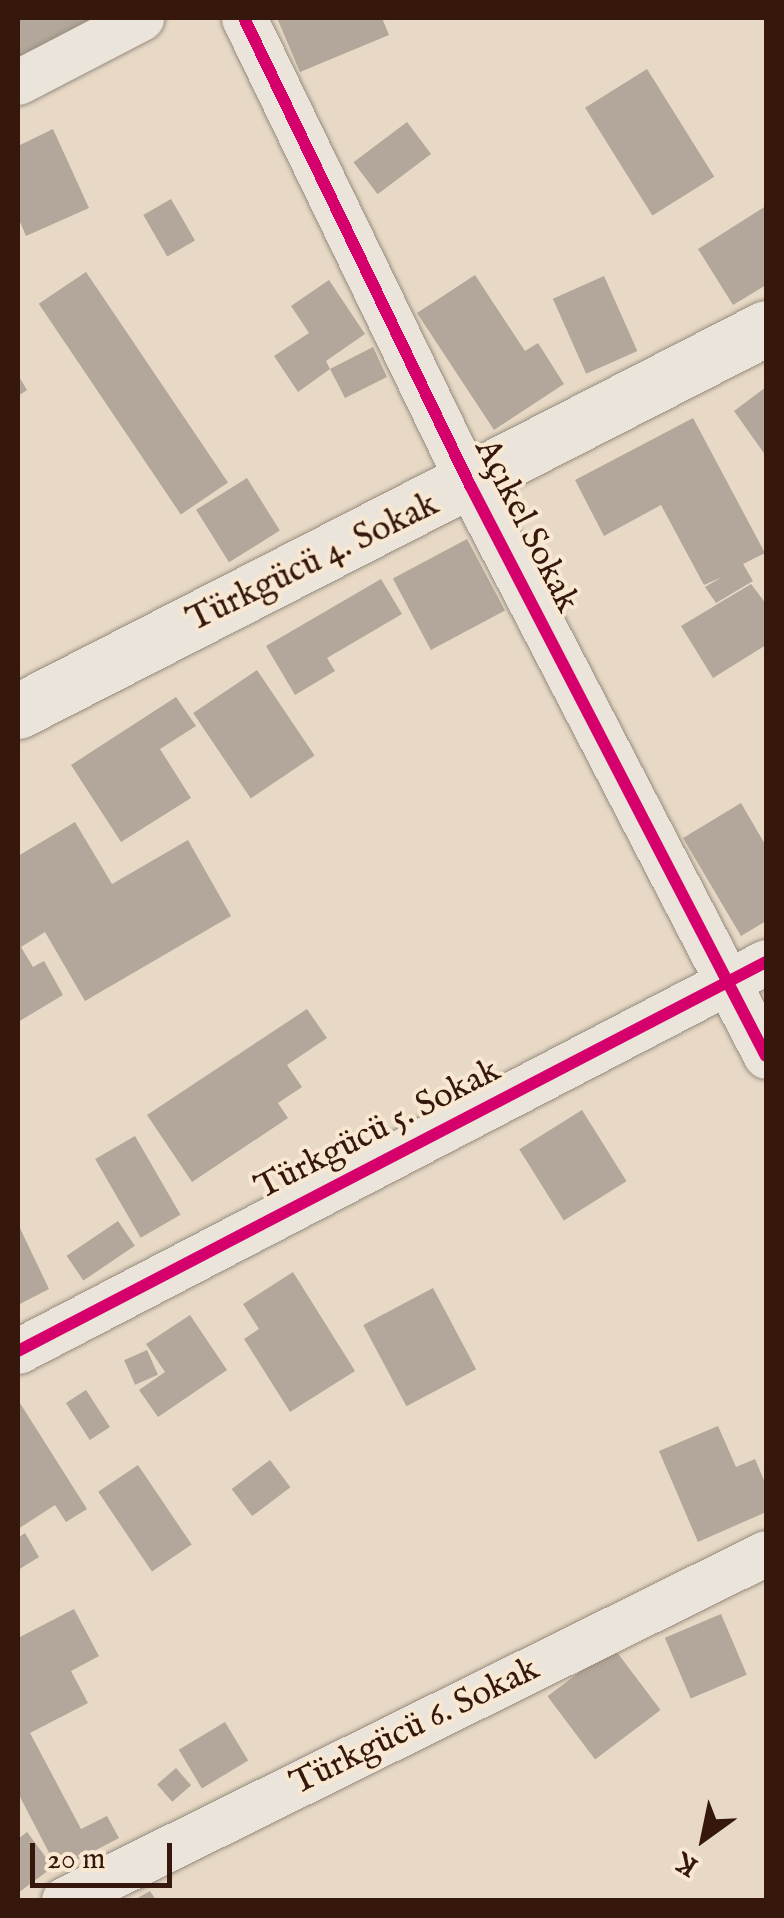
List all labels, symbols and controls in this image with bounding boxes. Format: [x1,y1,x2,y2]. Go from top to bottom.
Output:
street label: Açıkel Sokak [464,432,588,620]
street label: Türkgücü 4. Sokak [180,484,446,642]
street label: Türkgücü 5. Sokak [249,1050,507,1210]
street label: Türkgücü 6. Sokak [284,1649,546,1805]
north arrow [654,1788,754,1888]
scale bar [35,1823,178,1885]
text: 20 m [47,1841,106,1879]
text: K [669,1843,705,1884]

